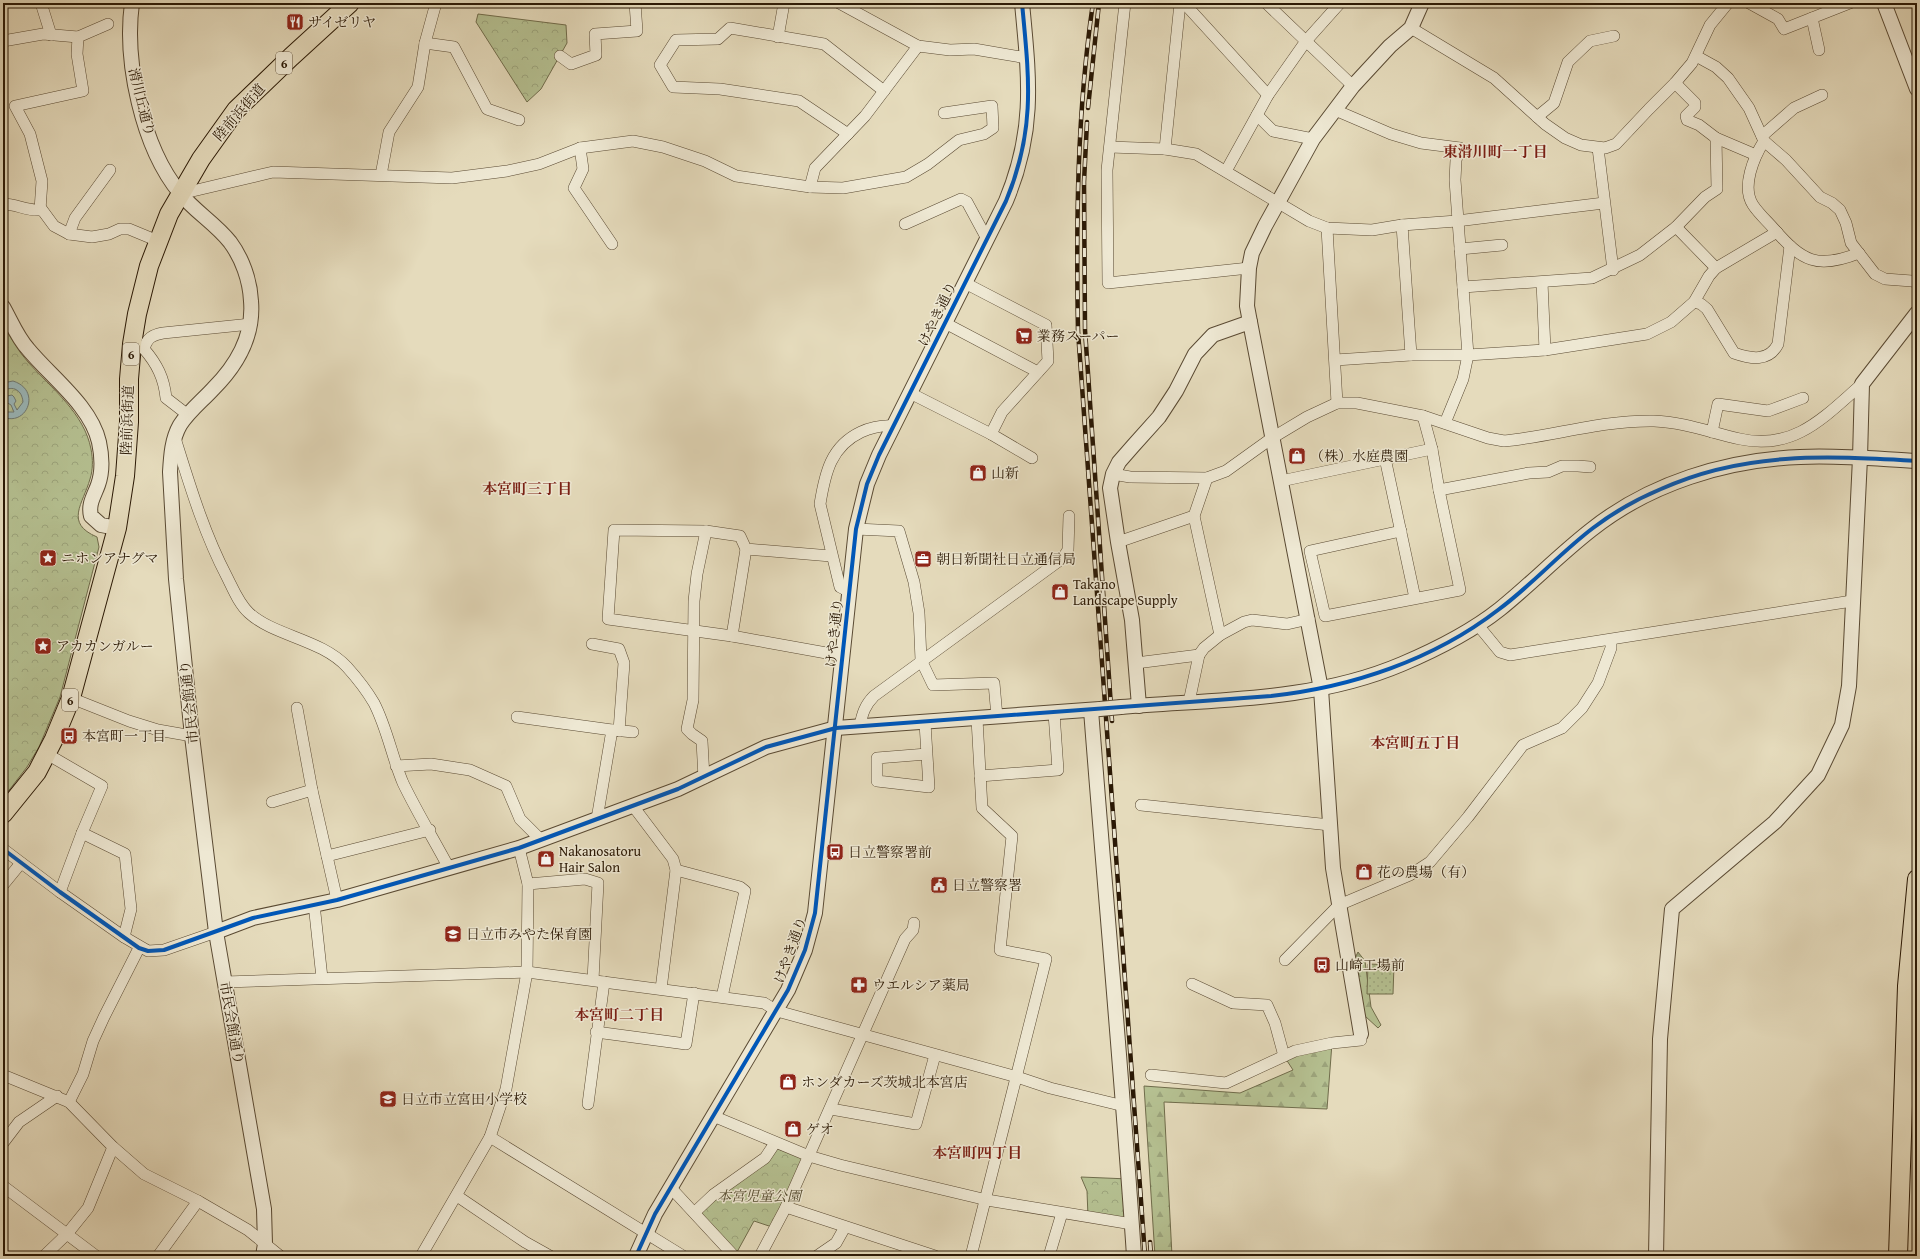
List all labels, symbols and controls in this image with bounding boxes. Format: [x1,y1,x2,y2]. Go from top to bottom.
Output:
restaurant icon: サイゼリヤ [285,12,305,32]
place label: サイゼリヤ [308,12,376,32]
road number: 6 [276,52,292,74]
street label: 滑川丘通り [124,66,160,138]
street label: 陸前浜街道 [208,79,270,145]
district label: 東滑川町一丁目 [1442,141,1548,162]
street label: けやき通り [913,278,961,350]
supermarket icon: 業務スーパー [1014,326,1034,346]
place label: 業務スーパー [1037,326,1120,346]
road number: 6 [123,343,139,365]
street label: 陸前浜街道 [116,385,138,455]
shop icon: （株）水庭農園 [1287,446,1307,466]
place label: （株）水庭農園 [1310,446,1408,466]
shop icon: 山新 [968,463,988,483]
place label: 山新 [991,463,1019,483]
district label: 本宮町三丁目 [482,478,572,499]
place icon: ニホンアナグマ [38,548,58,568]
place label: ニホンアナグマ [61,548,158,568]
office icon: 朝日新聞社日立通信局 [913,549,933,569]
place label: 朝日新聞社日立通信局 [936,549,1076,569]
place label: Takano Landscape Supply [1073,574,1178,610]
shop icon: Takano Landscape Supply [1050,582,1070,602]
street label: けやき通り [820,597,848,669]
place icon: アカカンガルー [33,636,53,656]
place label: アカカンガルー [56,636,154,656]
street label: 市民会館通り [175,659,203,745]
road number: 6 [62,689,78,711]
bus stop icon: 本宮町一丁目 [59,726,79,746]
place label: 本宮町一丁目 [82,726,166,746]
district label: 本宮町五丁目 [1370,732,1460,753]
place label: Nakanosatoru Hair Salon [559,841,642,877]
bus stop icon: 日立警察署前 [825,842,845,862]
place label: 日立警察署前 [848,842,932,862]
shop icon: Nakanosatoru Hair Salon [536,849,556,869]
shop icon: 花の農場（有） [1354,862,1374,882]
place label: 花の農場（有） [1377,862,1475,882]
public building icon: 日立警察署 [929,875,949,895]
place label: 日立警察署 [952,875,1022,895]
street label: けやき通り [769,914,811,986]
school or university icon: 日立市みやた保育園 [443,924,463,944]
place label: 日立市みやた保育園 [466,924,592,944]
bus stop icon: 山崎工場前 [1312,955,1332,975]
place label: 山崎工場前 [1335,955,1405,975]
pharmacy icon: ウエルシア薬局 [849,975,869,995]
place label: ウエルシア薬局 [872,975,970,995]
street label: 市民会館通り [215,980,249,1066]
district label: 本宮町二丁目 [574,1004,664,1025]
shop icon: ホンダカーズ茨城北本宮店 [778,1072,798,1092]
place label: ホンダカーズ茨城北本宮店 [801,1072,968,1092]
school or university icon: 日立市立宮田小学校 [378,1089,398,1109]
place label: 日立市立宮田小学校 [401,1089,527,1109]
shop icon: ゲオ [783,1119,803,1139]
place label: ゲオ [806,1119,834,1139]
district label: 本宮町四丁目 [932,1142,1022,1163]
park label: 本宮児童公園 [717,1186,803,1206]

